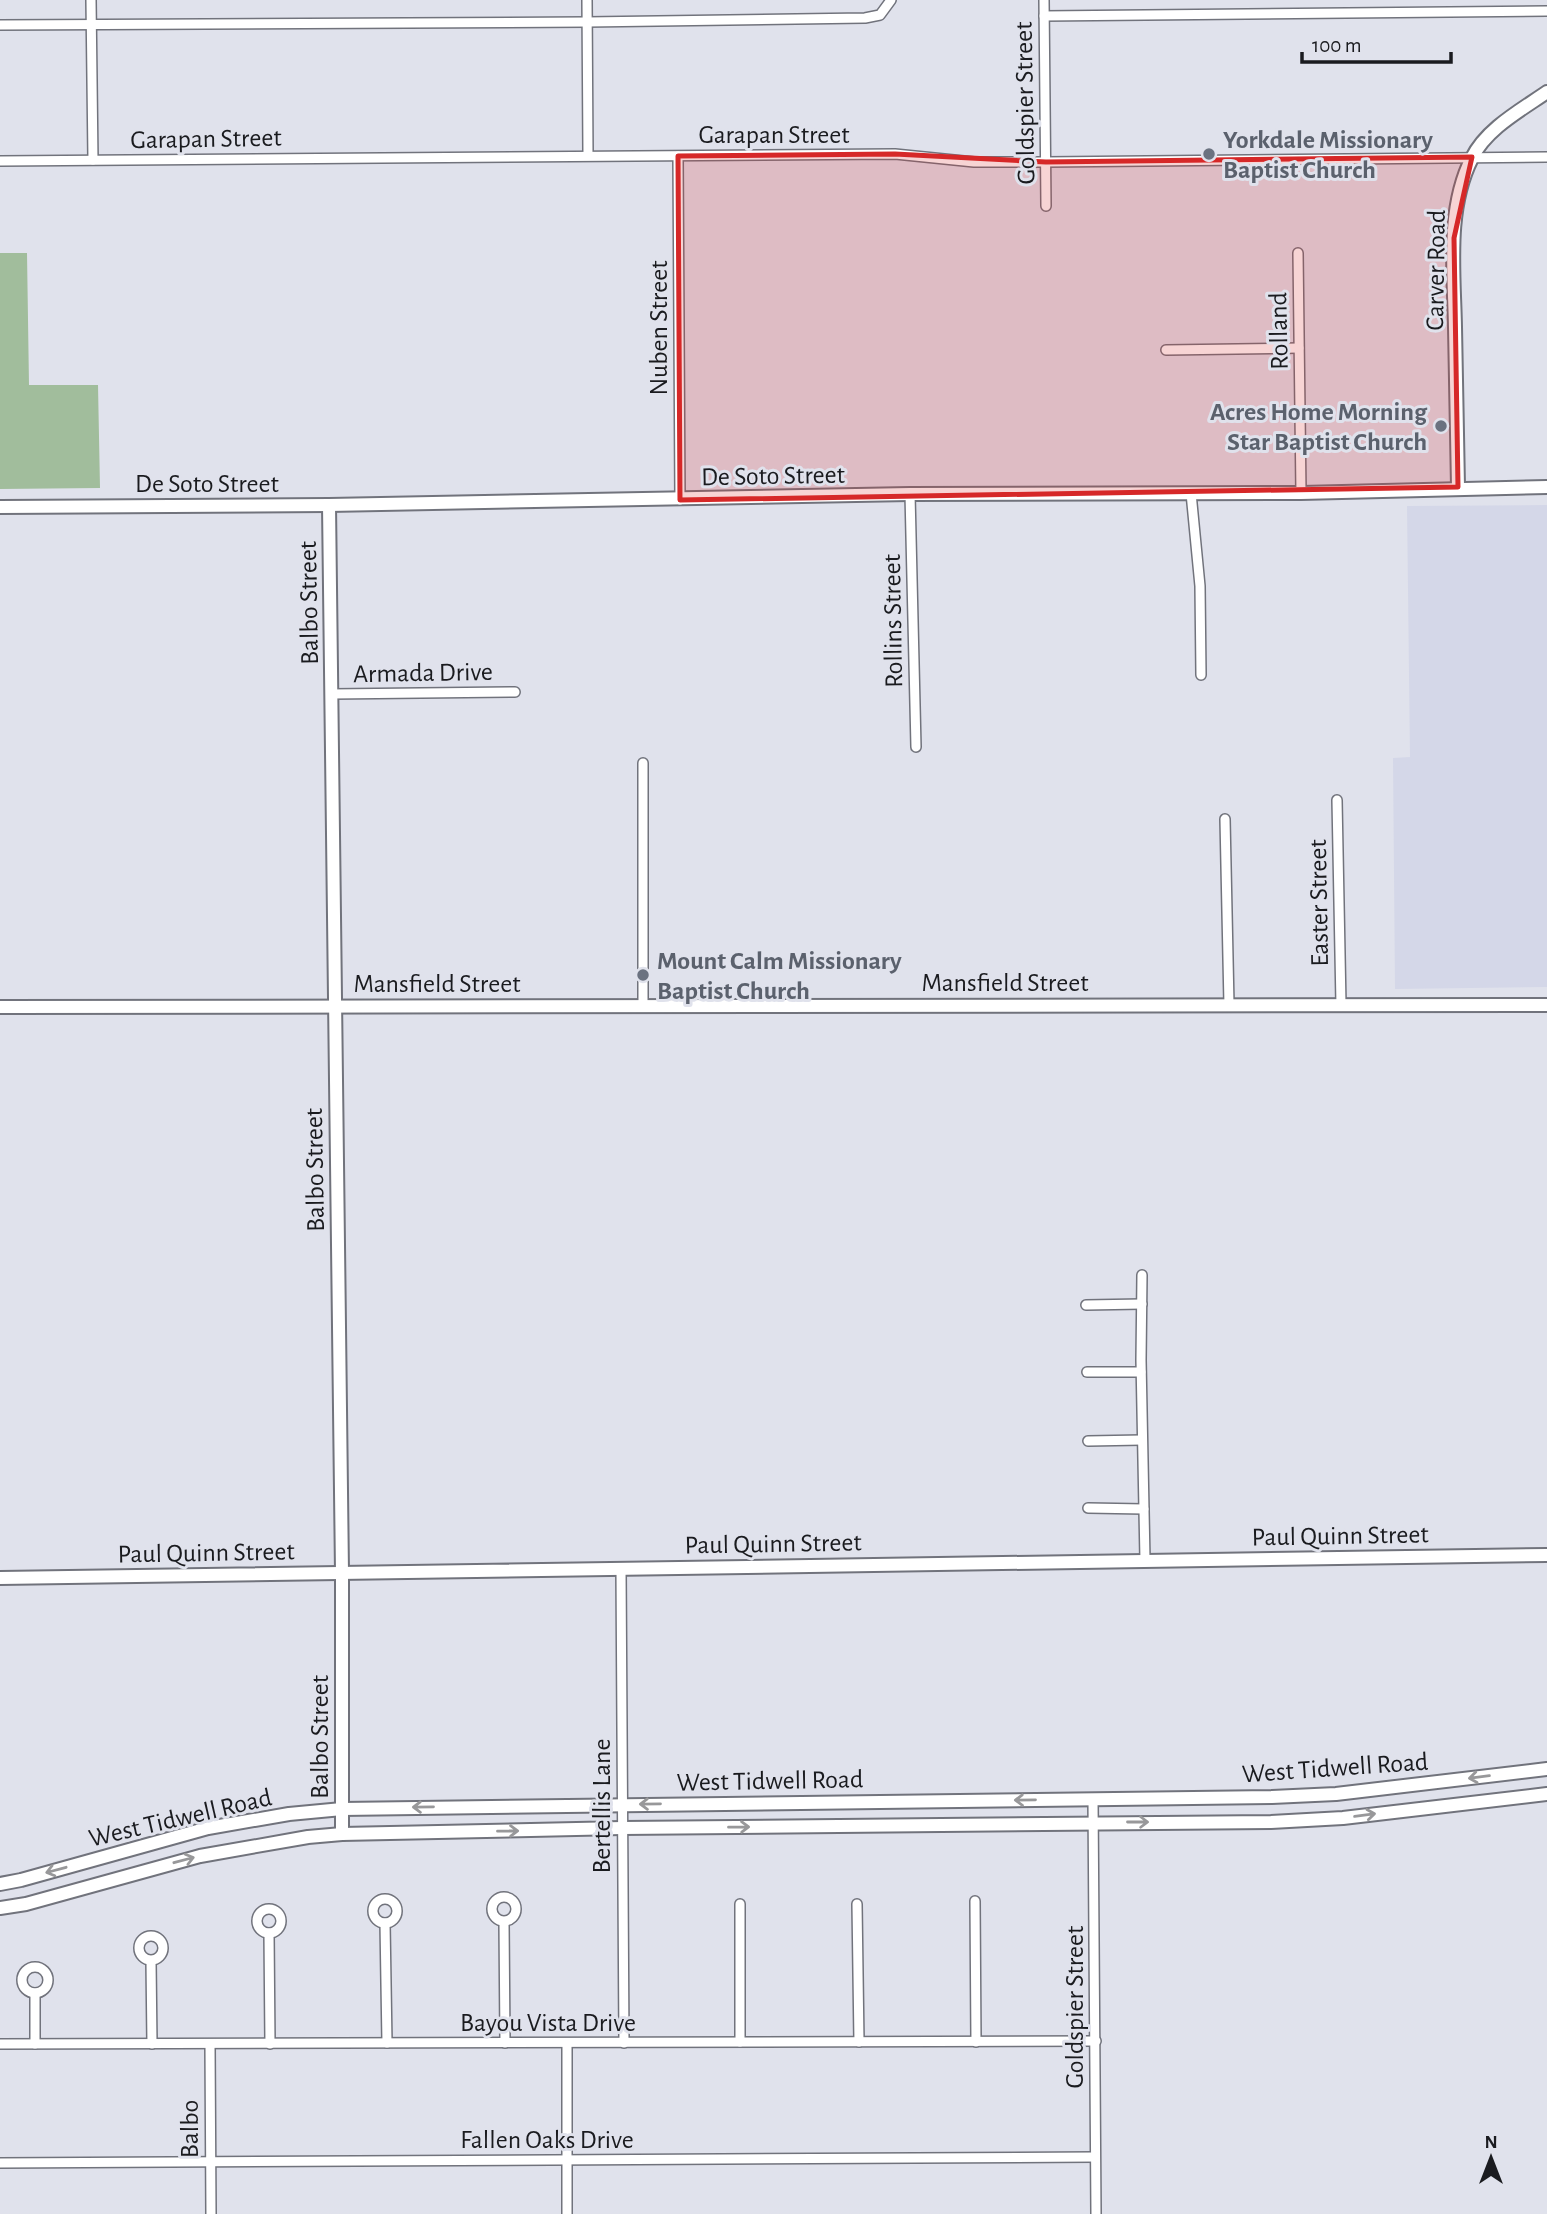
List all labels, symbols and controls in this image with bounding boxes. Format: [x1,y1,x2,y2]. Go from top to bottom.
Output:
street label: Goldspier Street [1011,21,1039,185]
scale bar [1302,21,1451,65]
text: 100 m [1312,35,1362,56]
street label: Garapan Street [698,122,850,148]
street label: Garapan Street [130,125,282,153]
place label: Yorkdale Missionary Baptist Church [1223,127,1433,183]
marker: Yorkdale Missionary Baptist Church [1201,146,1217,162]
street label: Carver Road [1422,209,1450,331]
street label: Nuben Street [646,260,672,396]
street label: Rolland [1265,292,1293,370]
place label: Acres Home Morning Star Baptist Church [1210,399,1428,455]
marker: Acres Home Morning Star Baptist Church [1433,418,1449,434]
street label: De Soto Street [701,462,845,490]
street label: De Soto Street [135,471,279,497]
street label: Balbo Street [295,541,323,665]
street label: Rollins Street [879,554,907,688]
street label: Armada Drive [353,659,493,687]
street label: Easter Street [1305,839,1333,967]
place label: Mount Calm Missionary Baptist Church [657,948,902,1004]
marker: Mount Calm Missionary Baptist Church [635,967,651,983]
street label: Mansfield Street [922,970,1088,996]
street label: Mansfield Street [354,971,520,997]
street label: Balbo Street [301,1108,329,1232]
street label: Paul Quinn Street [1251,1521,1429,1551]
street label: Paul Quinn Street [684,1529,862,1559]
street label: Paul Quinn Street [117,1538,295,1568]
street label: Balbo Street [307,1675,333,1799]
street label: Bertellis Lane [589,1738,615,1874]
street label: West Tidwell Road [1241,1749,1429,1787]
street label: West Tidwell Road [676,1766,864,1796]
one-way arrow [1468,1771,1491,1784]
street label: West Tidwell Road [86,1784,274,1852]
one-way arrow [1014,1793,1037,1807]
one-way arrow [639,1797,662,1811]
one-way arrow [412,1800,435,1814]
one-way arrow [1354,1809,1376,1822]
one-way arrow [1126,1815,1149,1829]
one-way arrow [727,1820,750,1834]
one-way arrow [496,1824,519,1837]
one-way arrow [173,1853,195,1866]
one-way arrow [45,1865,67,1878]
street label: Goldspier Street [1062,1926,1088,2088]
street label: Bayou Vista Drive [460,2010,636,2036]
street label: Balbo [177,2100,203,2158]
north arrow [1456,2123,1526,2193]
street label: Fallen Oaks Drive [460,2127,634,2153]
text: N [1484,2133,1498,2152]

